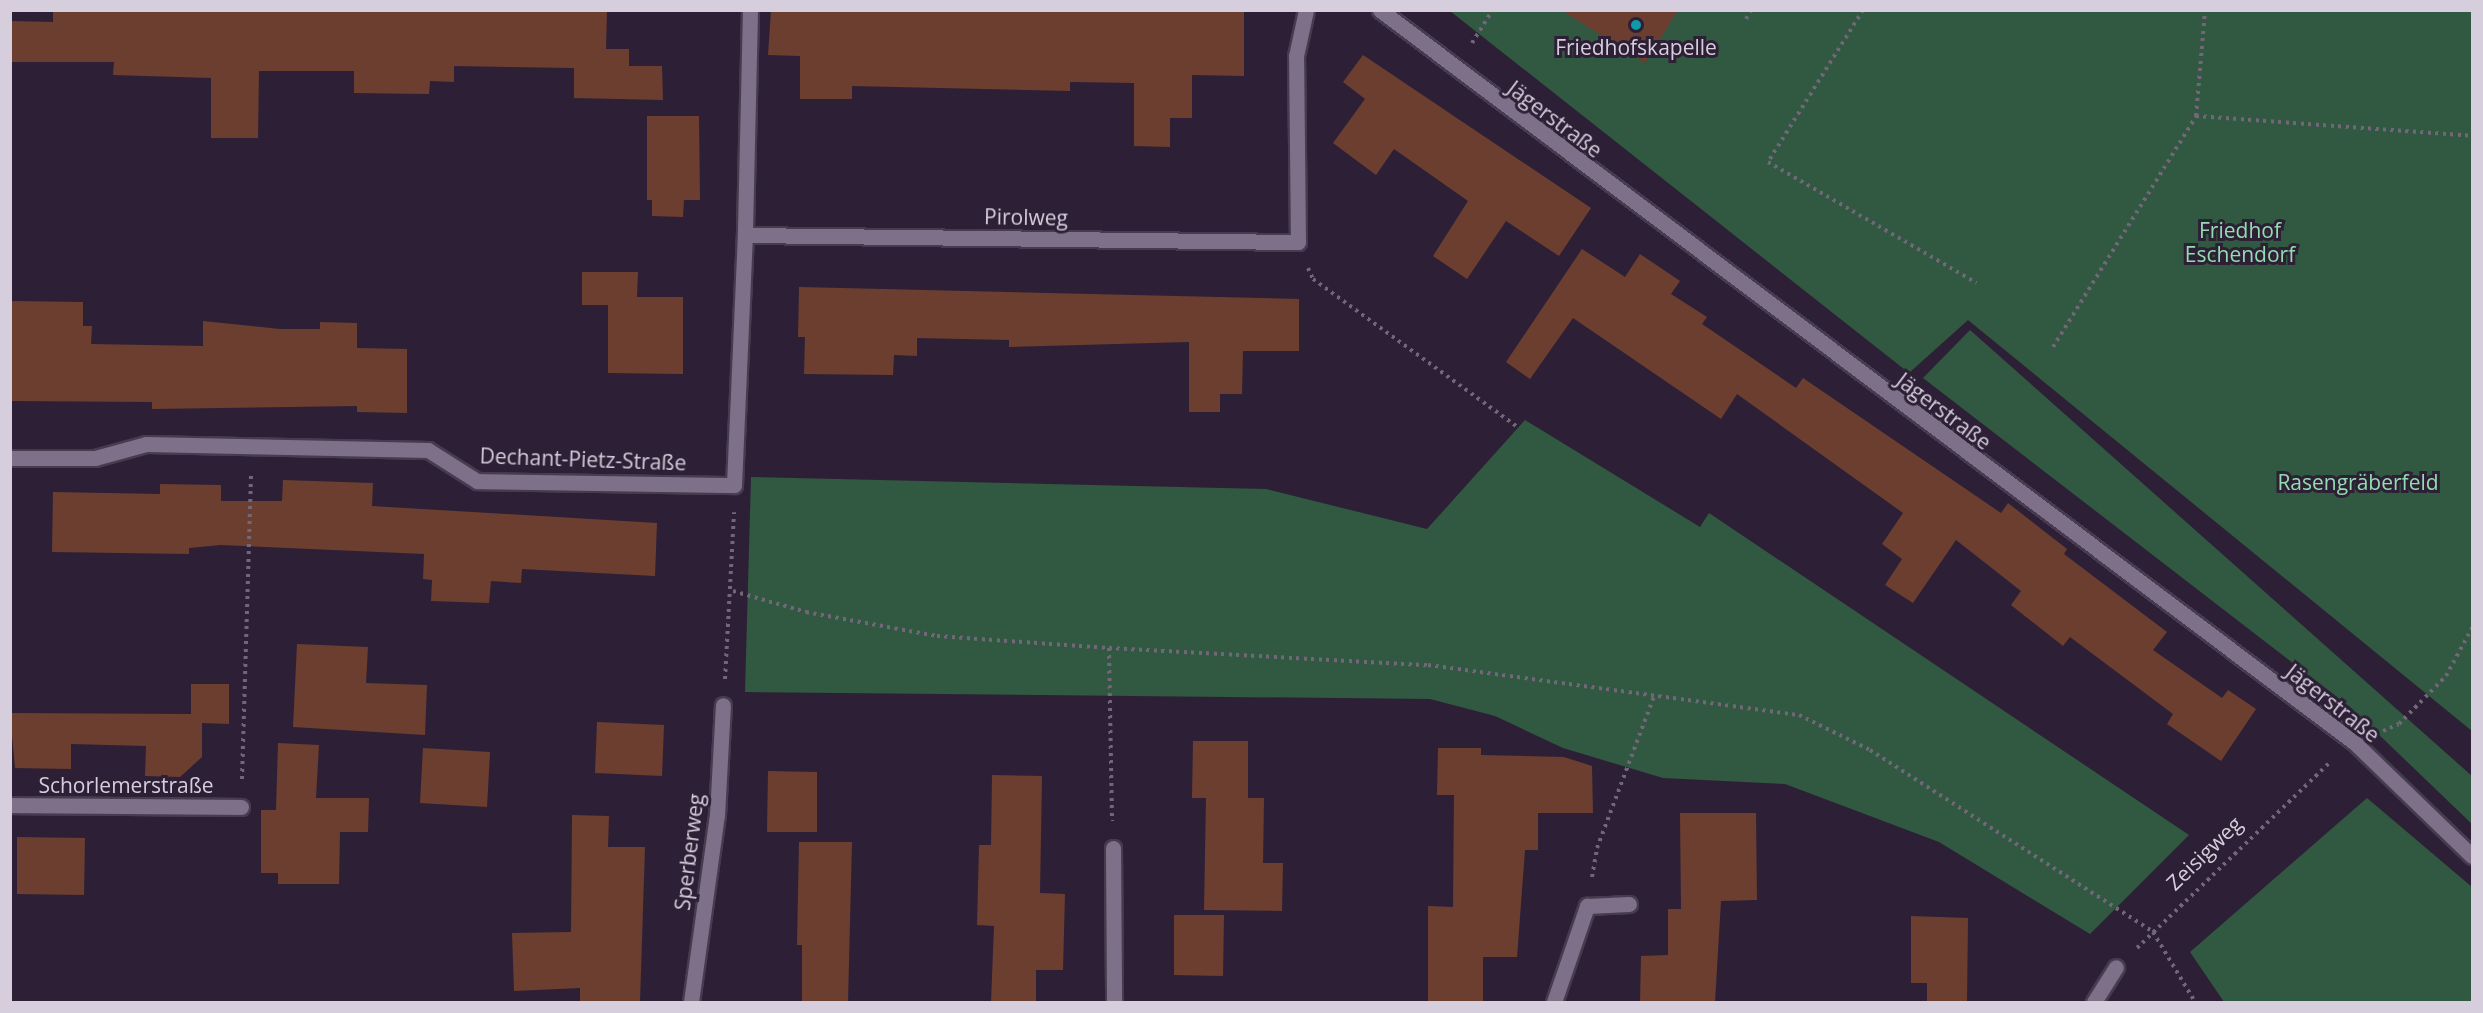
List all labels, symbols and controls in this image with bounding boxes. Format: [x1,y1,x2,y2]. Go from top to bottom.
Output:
marker: Friedhofskapelle [1629,18,1643,32]
place label: Friedhofskapelle [1555,34,1717,60]
street label: Jägerstraße [1503,75,1607,163]
street label: Pirolweg [984,204,1068,230]
park label: Friedhof Eschendorf [2185,217,2295,267]
street label: Jägerstraße [1892,367,1996,455]
street label: Dechant-Pietz-Straße [479,443,687,475]
park label: Rasengräberfeld [2277,469,2439,495]
street label: Jägerstraße [2281,659,2385,747]
street label: Schorlemerstraße [38,772,214,798]
street label: Sperberweg [669,792,709,912]
street label: Zeisigweg [2161,811,2247,895]

